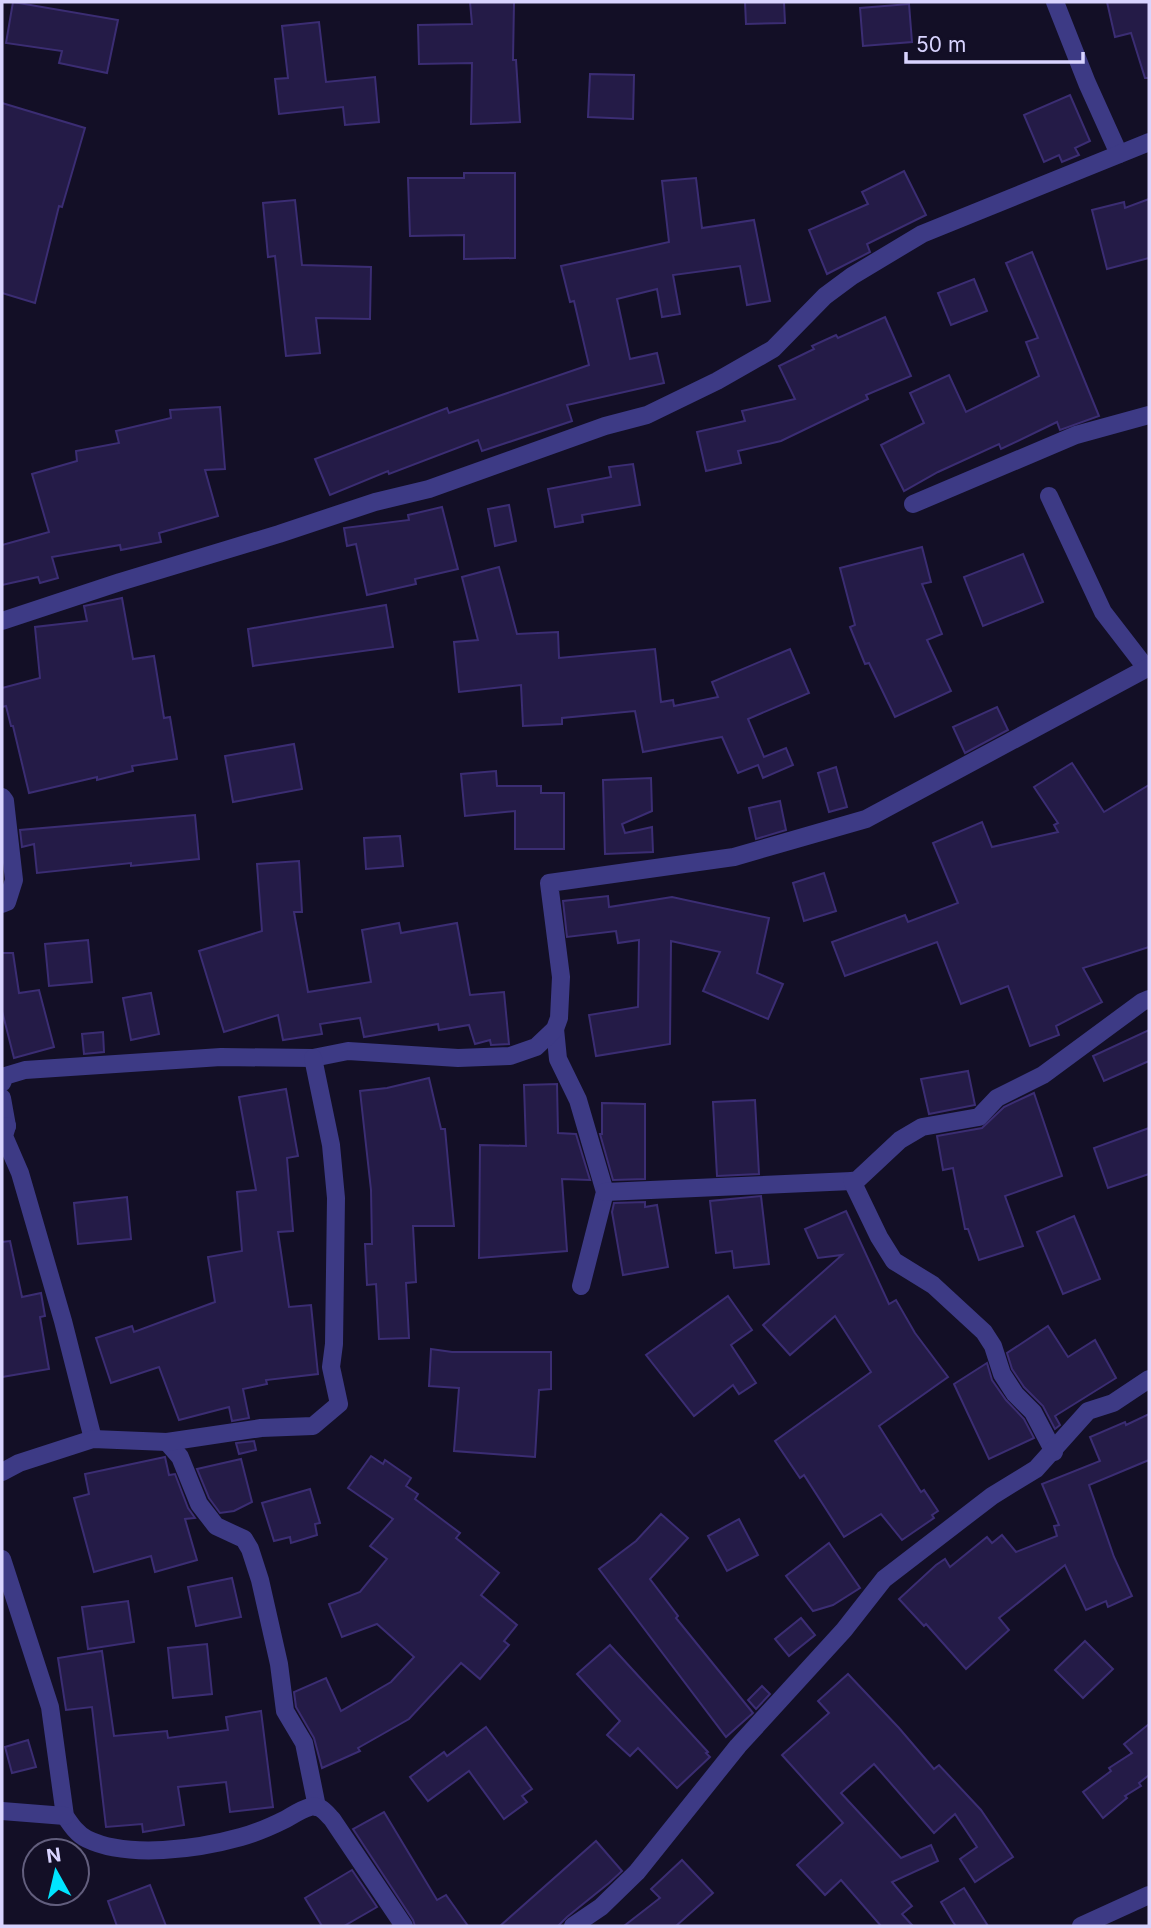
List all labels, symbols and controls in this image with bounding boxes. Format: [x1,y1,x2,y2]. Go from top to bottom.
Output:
scale bar [906,21,1083,65]
text: 50 m [916,32,966,57]
north arrow [21,1837,91,1907]
text: N [45,1843,62,1868]

